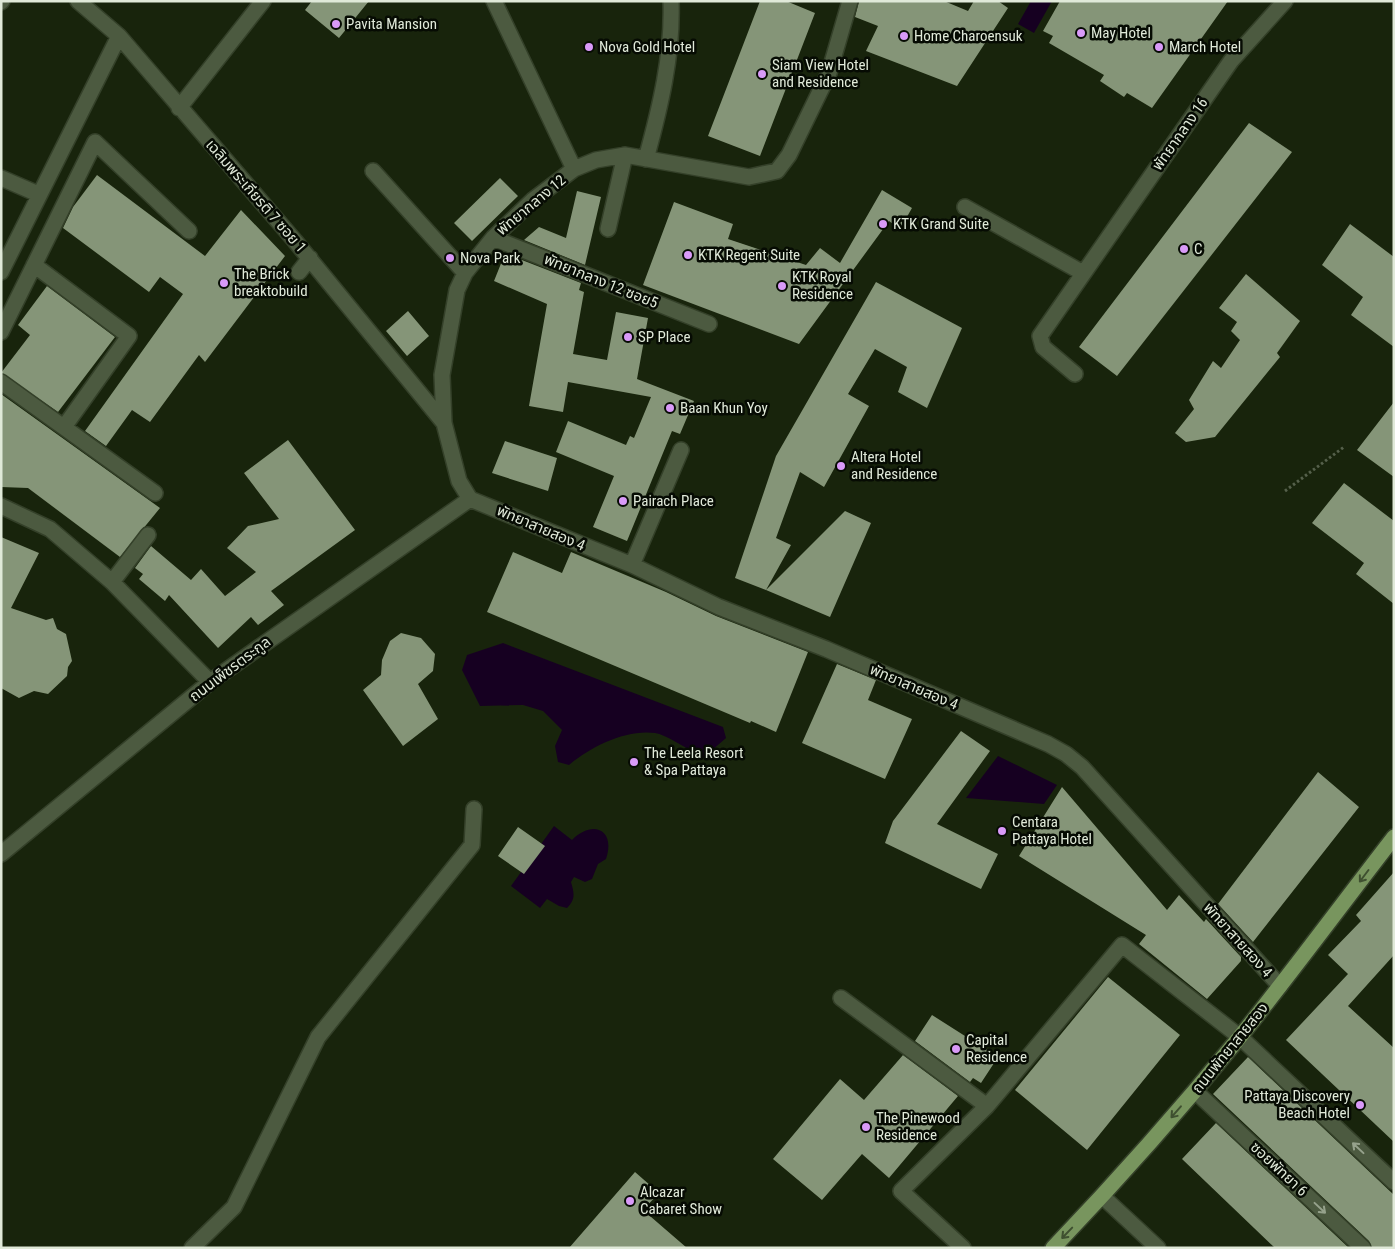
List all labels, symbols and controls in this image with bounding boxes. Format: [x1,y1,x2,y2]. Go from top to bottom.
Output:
place label: Pavita Mansion [346,15,437,33]
marker: Pavita Mansion [330,18,342,30]
place label: May Hotel [1091,24,1151,42]
place label: Home Charoensuk [914,27,1023,45]
marker: May Hotel [1075,27,1087,39]
marker: Home Charoensuk [898,30,910,42]
place label: Nova Gold Hotel [599,38,695,56]
place label: March Hotel [1169,38,1241,56]
marker: Nova Gold Hotel [583,41,595,53]
marker: March Hotel [1153,41,1165,53]
place label: Siam View Hotel and Residence [772,56,869,91]
marker: Siam View Hotel and Residence [756,68,768,80]
street label: พัทยากลาง 16 [1148,94,1212,174]
street label: เฉลิมพระเกียรติ 7 ซอย 1 [202,136,310,256]
street label: พัทยากลาง 12 [493,171,569,239]
place label: KTK Grand Suite [893,215,989,233]
marker: KTK Grand Suite [877,218,889,230]
place label: C [1194,240,1203,258]
marker: C [1178,243,1190,255]
place label: KTK Regent Suite [698,246,800,264]
place label: Nova Park [460,249,521,267]
marker: KTK Regent Suite [682,249,694,261]
street label: พัทยากลาง 12 ซอย5 [541,250,661,312]
marker: Nova Park [444,252,456,264]
place label: The Brick breaktobuild [234,265,308,300]
place label: KTK Royal Residence [792,268,853,303]
marker: The Brick breaktobuild [218,277,230,289]
marker: KTK Royal Residence [776,280,788,292]
place label: SP Place [638,328,690,346]
marker: SP Place [622,331,634,343]
place label: Baan Khun Yoy [680,399,768,417]
marker: Baan Khun Yoy [664,402,676,414]
place label: Altera Hotel and Residence [851,448,937,483]
marker: Altera Hotel and Residence [835,460,847,472]
place label: Pairach Place [633,492,714,510]
marker: Pairach Place [617,495,629,507]
street label: พัทยาสายสอง 4 [494,501,588,555]
street label: ถนนเพ็ชรตระกูล [186,633,274,705]
street label: พัทยาสายสอง 4 [867,660,961,714]
place label: The Leela Resort & Spa Pattaya [644,744,744,779]
marker: The Leela Resort & Spa Pattaya [628,756,640,768]
place label: Centara Pattaya Hotel [1012,813,1092,848]
marker: Centara Pattaya Hotel [996,825,1008,837]
one-way arrow [1359,869,1369,883]
street label: พัทยาสายสอง 4 [1200,899,1276,981]
street label: ถนนพัทยาสายสอง [1188,999,1272,1097]
place label: Capital Residence [966,1031,1027,1066]
marker: Capital Residence [950,1043,962,1055]
place label: Pattaya Discovery Beach Hotel [1244,1087,1350,1122]
marker: Pattaya Discovery Beach Hotel [1354,1099,1366,1111]
one-way arrow [1170,1106,1182,1119]
place label: The Pinewood Residence [876,1109,960,1144]
marker: The Pinewood Residence [860,1121,872,1133]
street label: ซอยพัทยา 6 [1247,1138,1311,1200]
one-way arrow [1352,1142,1365,1154]
place label: Alcazar Cabaret Show [640,1183,722,1218]
marker: Alcazar Cabaret Show [624,1195,636,1207]
one-way arrow [1314,1202,1326,1214]
one-way arrow [1061,1227,1073,1239]

